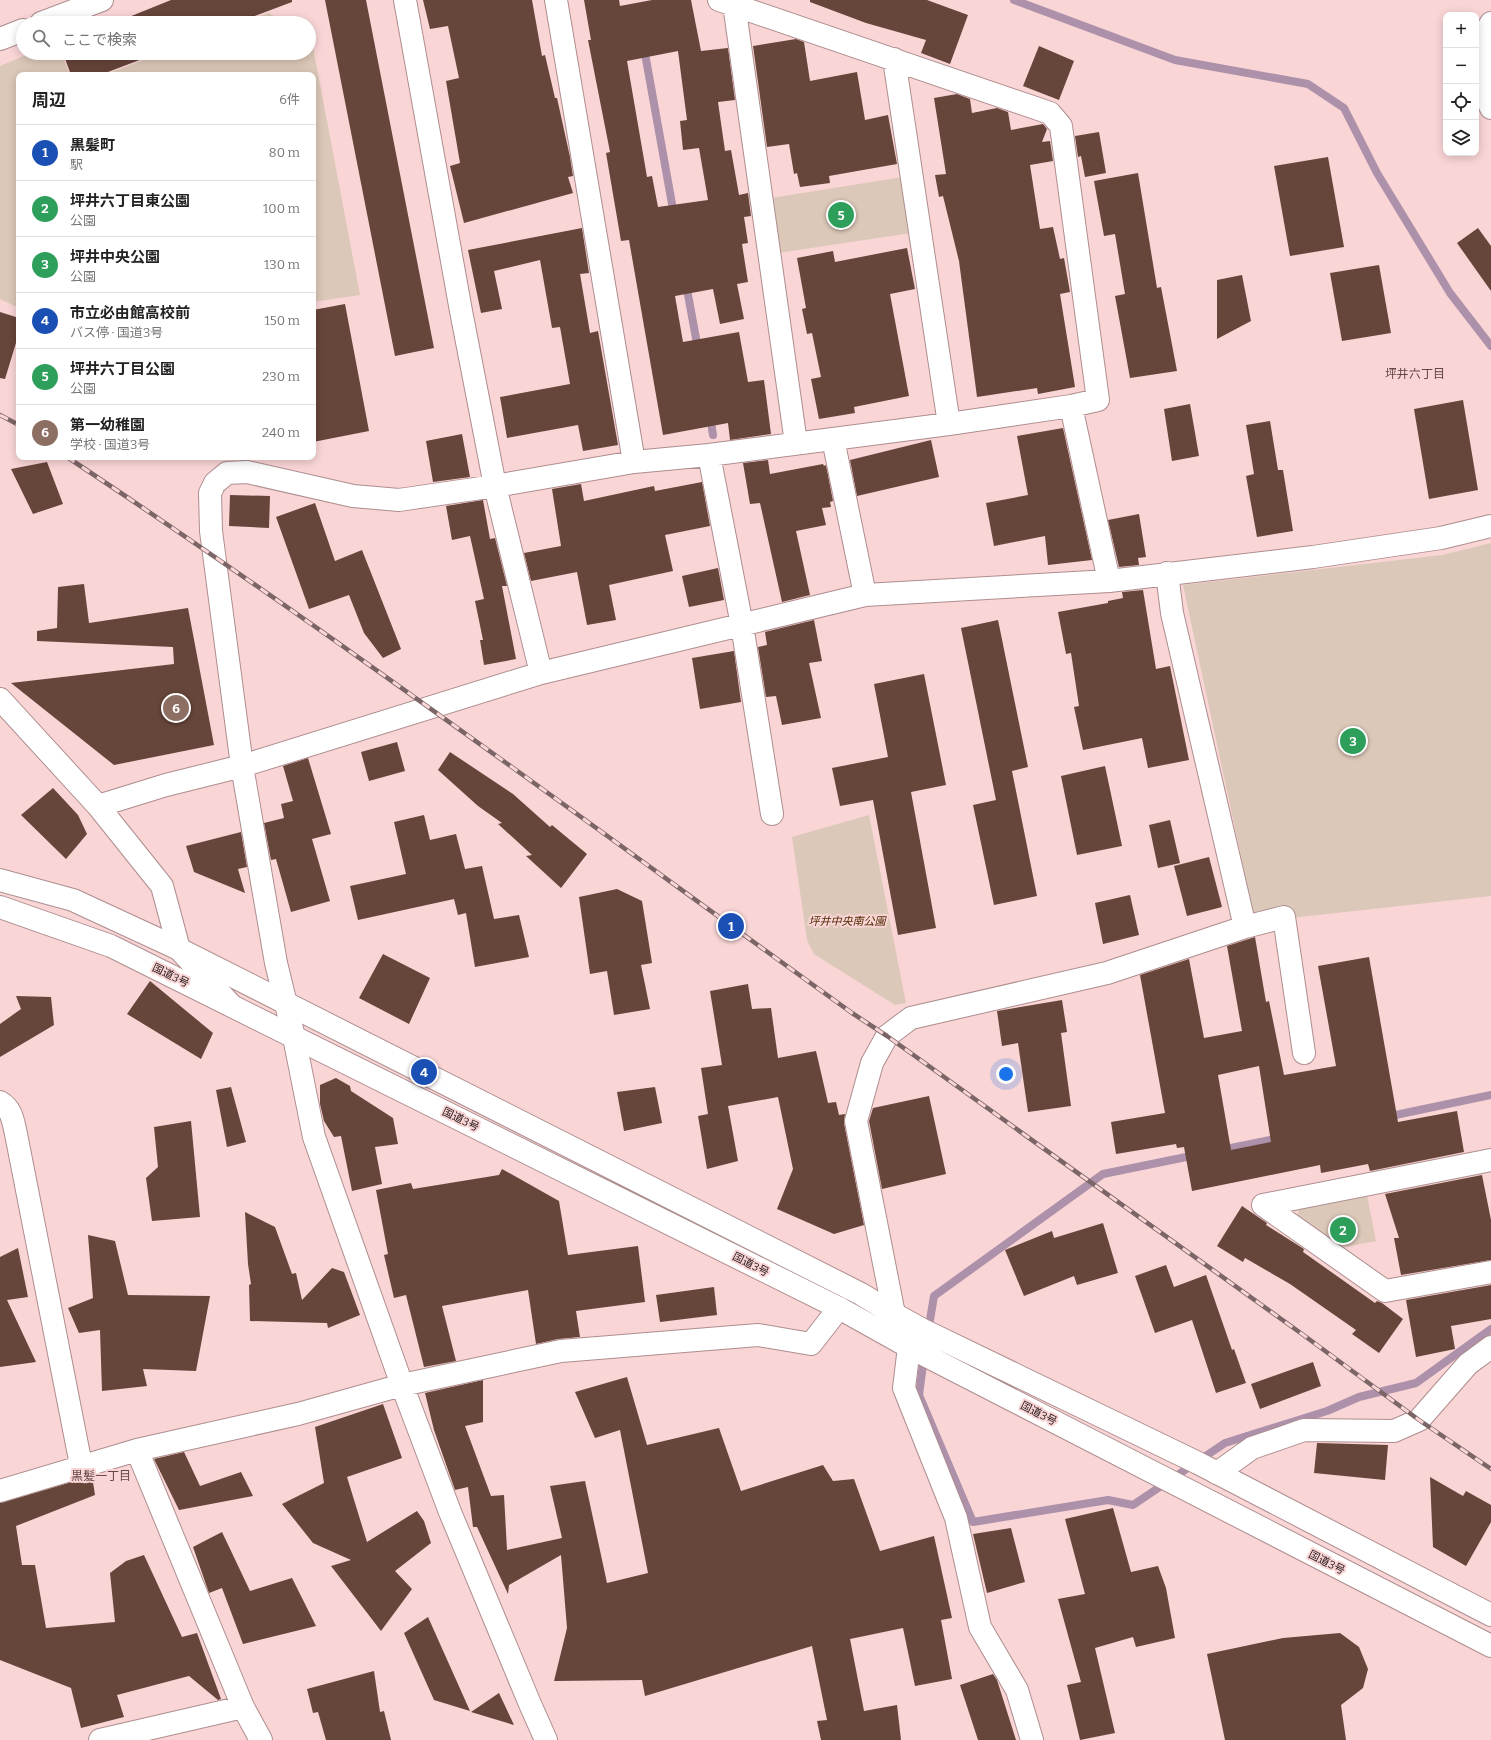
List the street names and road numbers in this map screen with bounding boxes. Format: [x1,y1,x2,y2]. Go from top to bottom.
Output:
street label: 国道3号 [150,961,191,990]
street label: 国道3号 [440,1105,481,1134]
street label: 国道3号 [730,1250,771,1279]
street label: 国道3号 [1018,1399,1059,1428]
street label: 国道3号 [1306,1548,1347,1577]

